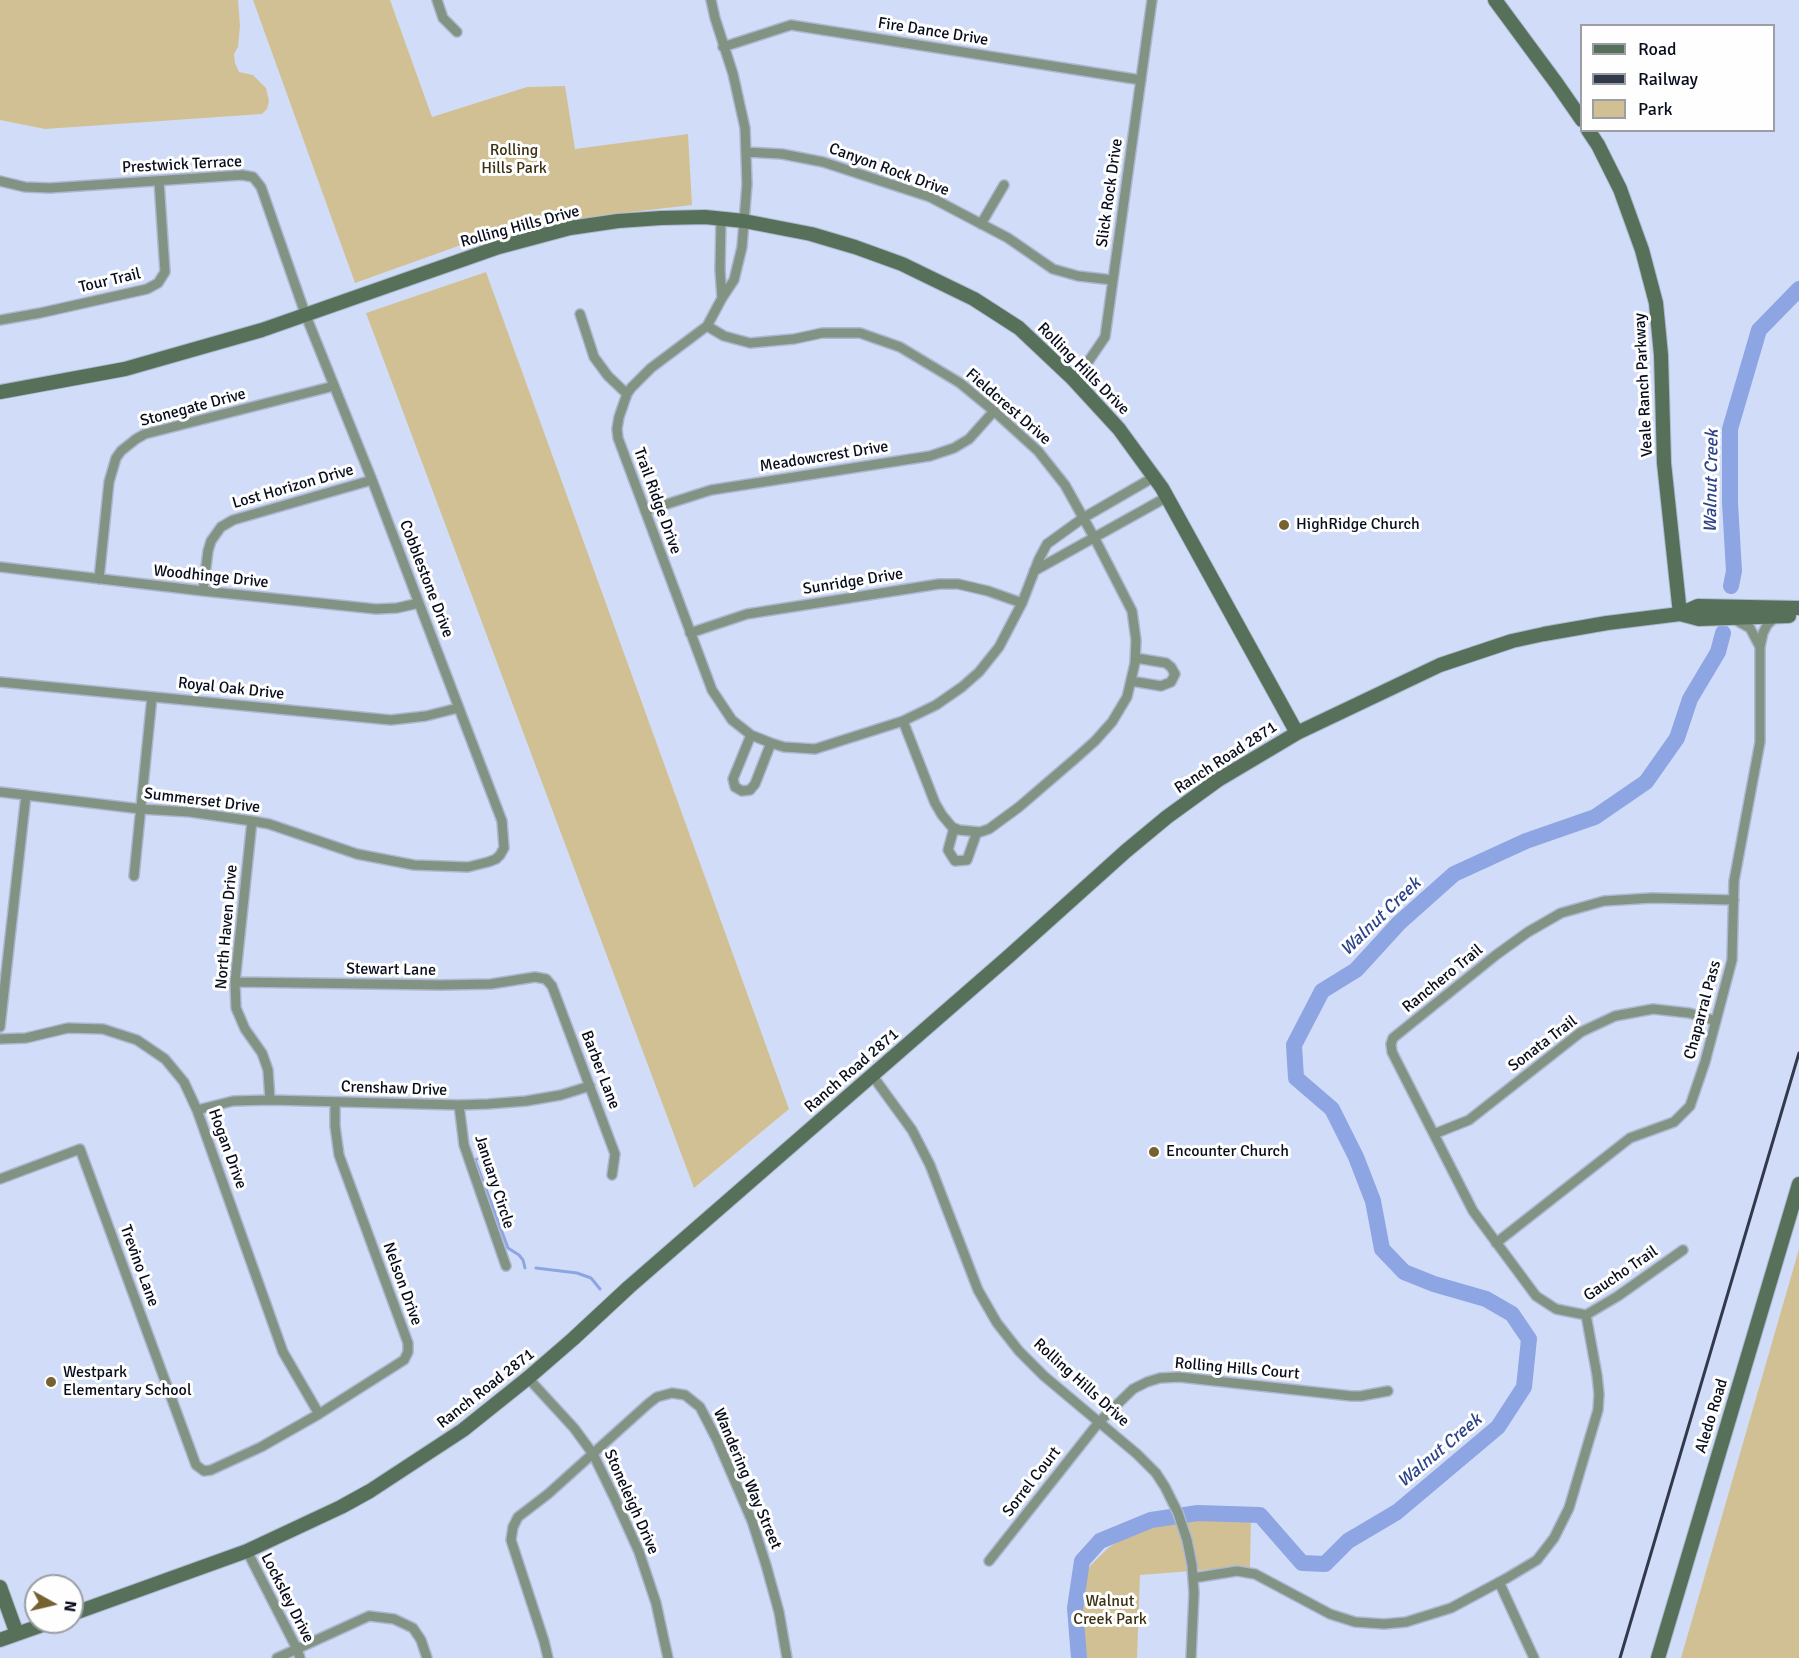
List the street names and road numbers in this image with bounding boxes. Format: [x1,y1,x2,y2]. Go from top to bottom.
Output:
street label: Fire Dance Drive [876,14,990,50]
street label: Slick Rock Drive [1093,137,1127,249]
street label: Canyon Rock Drive [826,139,952,201]
street label: Prestwick Terrace [122,152,242,178]
street label: Rolling Hills Drive [458,202,582,252]
street label: Tour Trail [77,265,143,297]
street label: Veale Ranch Parkway [1631,312,1657,458]
street label: Rolling Hills Drive [1033,319,1133,419]
street label: Fieldcrest Drive [961,365,1055,449]
street label: Stonegate Drive [138,385,248,431]
street label: Meadowcrest Drive [758,437,890,477]
street label: Trail Ridge Drive [629,445,685,557]
street label: Lost Horizon Drive [230,461,356,513]
street label: Cobblestone Drive [395,518,457,640]
street label: Woodhinge Drive [152,561,270,593]
street label: Sunridge Drive [802,565,904,599]
street label: Royal Oak Drive [177,674,285,704]
street label: Ranch Road 2871 [1171,718,1281,798]
street label: Summerset Drive [143,784,261,818]
street label: North Haven Drive [212,864,242,990]
street label: Ranchero Trail [1399,941,1487,1017]
street label: Chaparral Pass [1681,958,1725,1062]
street label: Stewart Lane [346,960,436,980]
street label: Sonata Trail [1505,1012,1581,1076]
street label: Ranch Road 2871 [801,1025,903,1117]
street label: Barber Lane [576,1028,624,1112]
street label: Crenshaw Drive [340,1078,448,1100]
street label: Hogan Drive [204,1106,250,1192]
street label: January Circle [470,1133,518,1231]
street label: Trevino Lane [115,1223,163,1309]
street label: Nelson Drive [378,1240,426,1328]
street label: Gaucho Trail [1580,1242,1662,1306]
street label: Rolling Hills Drive [1029,1335,1133,1431]
street label: Ranch Road 2871 [433,1345,539,1433]
street label: Rolling Hills Court [1174,1354,1300,1384]
street label: Aledo Road [1692,1377,1732,1455]
street label: Wandering Way Street [709,1406,785,1552]
street label: Sorrel Court [999,1443,1065,1521]
street label: Stoneleigh Drive [599,1447,663,1557]
street label: Locksley Drive [256,1550,318,1646]

